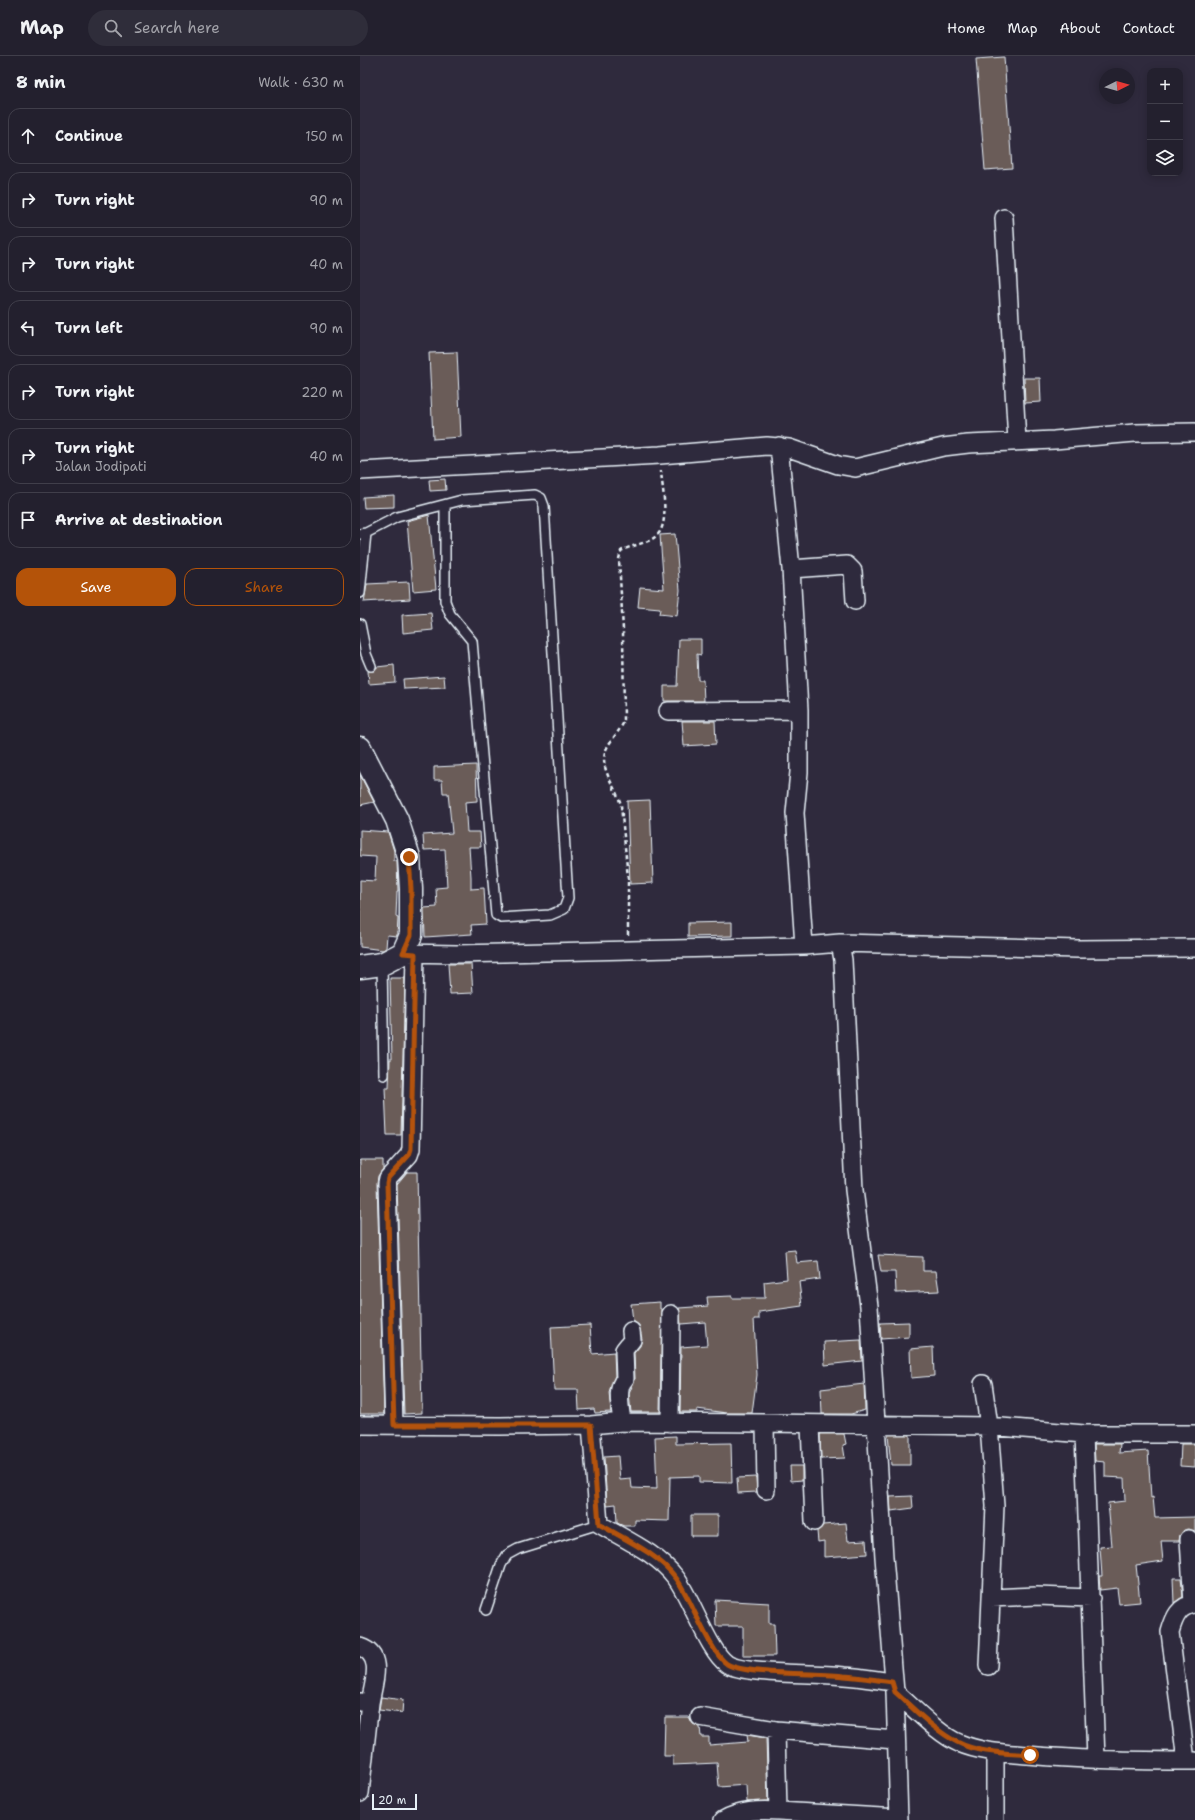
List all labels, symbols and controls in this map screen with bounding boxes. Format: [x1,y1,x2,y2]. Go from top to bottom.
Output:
search box [88,10,368,46]
text: Map [20,15,64,40]
icon: search [102,17,124,39]
text: Search here [134,18,220,38]
text: Home [947,19,986,37]
text: Map [1008,19,1038,37]
text: About [1060,19,1101,37]
text: Contact [1123,19,1175,37]
north arrow [1099,68,1135,104]
map controls [1147,68,1183,176]
button: + [1147,68,1183,104]
text: 8 min [16,71,66,93]
text: Walk · 630 m [258,74,344,91]
button: − [1147,104,1183,140]
icon: ahead [17,125,39,147]
text: Continue [55,126,123,146]
text: 150 m [305,128,343,145]
button: layers [1147,140,1183,176]
icon: right [17,189,39,211]
text: Turn right [55,190,135,210]
text: 90 m [309,192,343,209]
icon: right [17,253,39,275]
text: Turn right [55,254,135,274]
text: 40 m [309,256,343,273]
icon: left [17,317,39,339]
text: Turn left [55,318,123,338]
text: 90 m [309,320,343,337]
icon: right [17,381,39,403]
text: Turn right [55,382,135,402]
text: 220 m [301,384,343,401]
text: Turn right [55,438,135,458]
icon: right [17,445,39,467]
text: 40 m [309,448,343,465]
text: Jalan Jodipati [55,458,147,475]
icon: arrive [17,509,39,531]
text: Arrive at destination [55,510,223,530]
button: Save [16,568,176,606]
button: Share [184,568,344,606]
route end [400,848,418,866]
route start [1021,1746,1039,1764]
scale bar [372,1792,417,1811]
text: 20 m [378,1793,406,1808]

